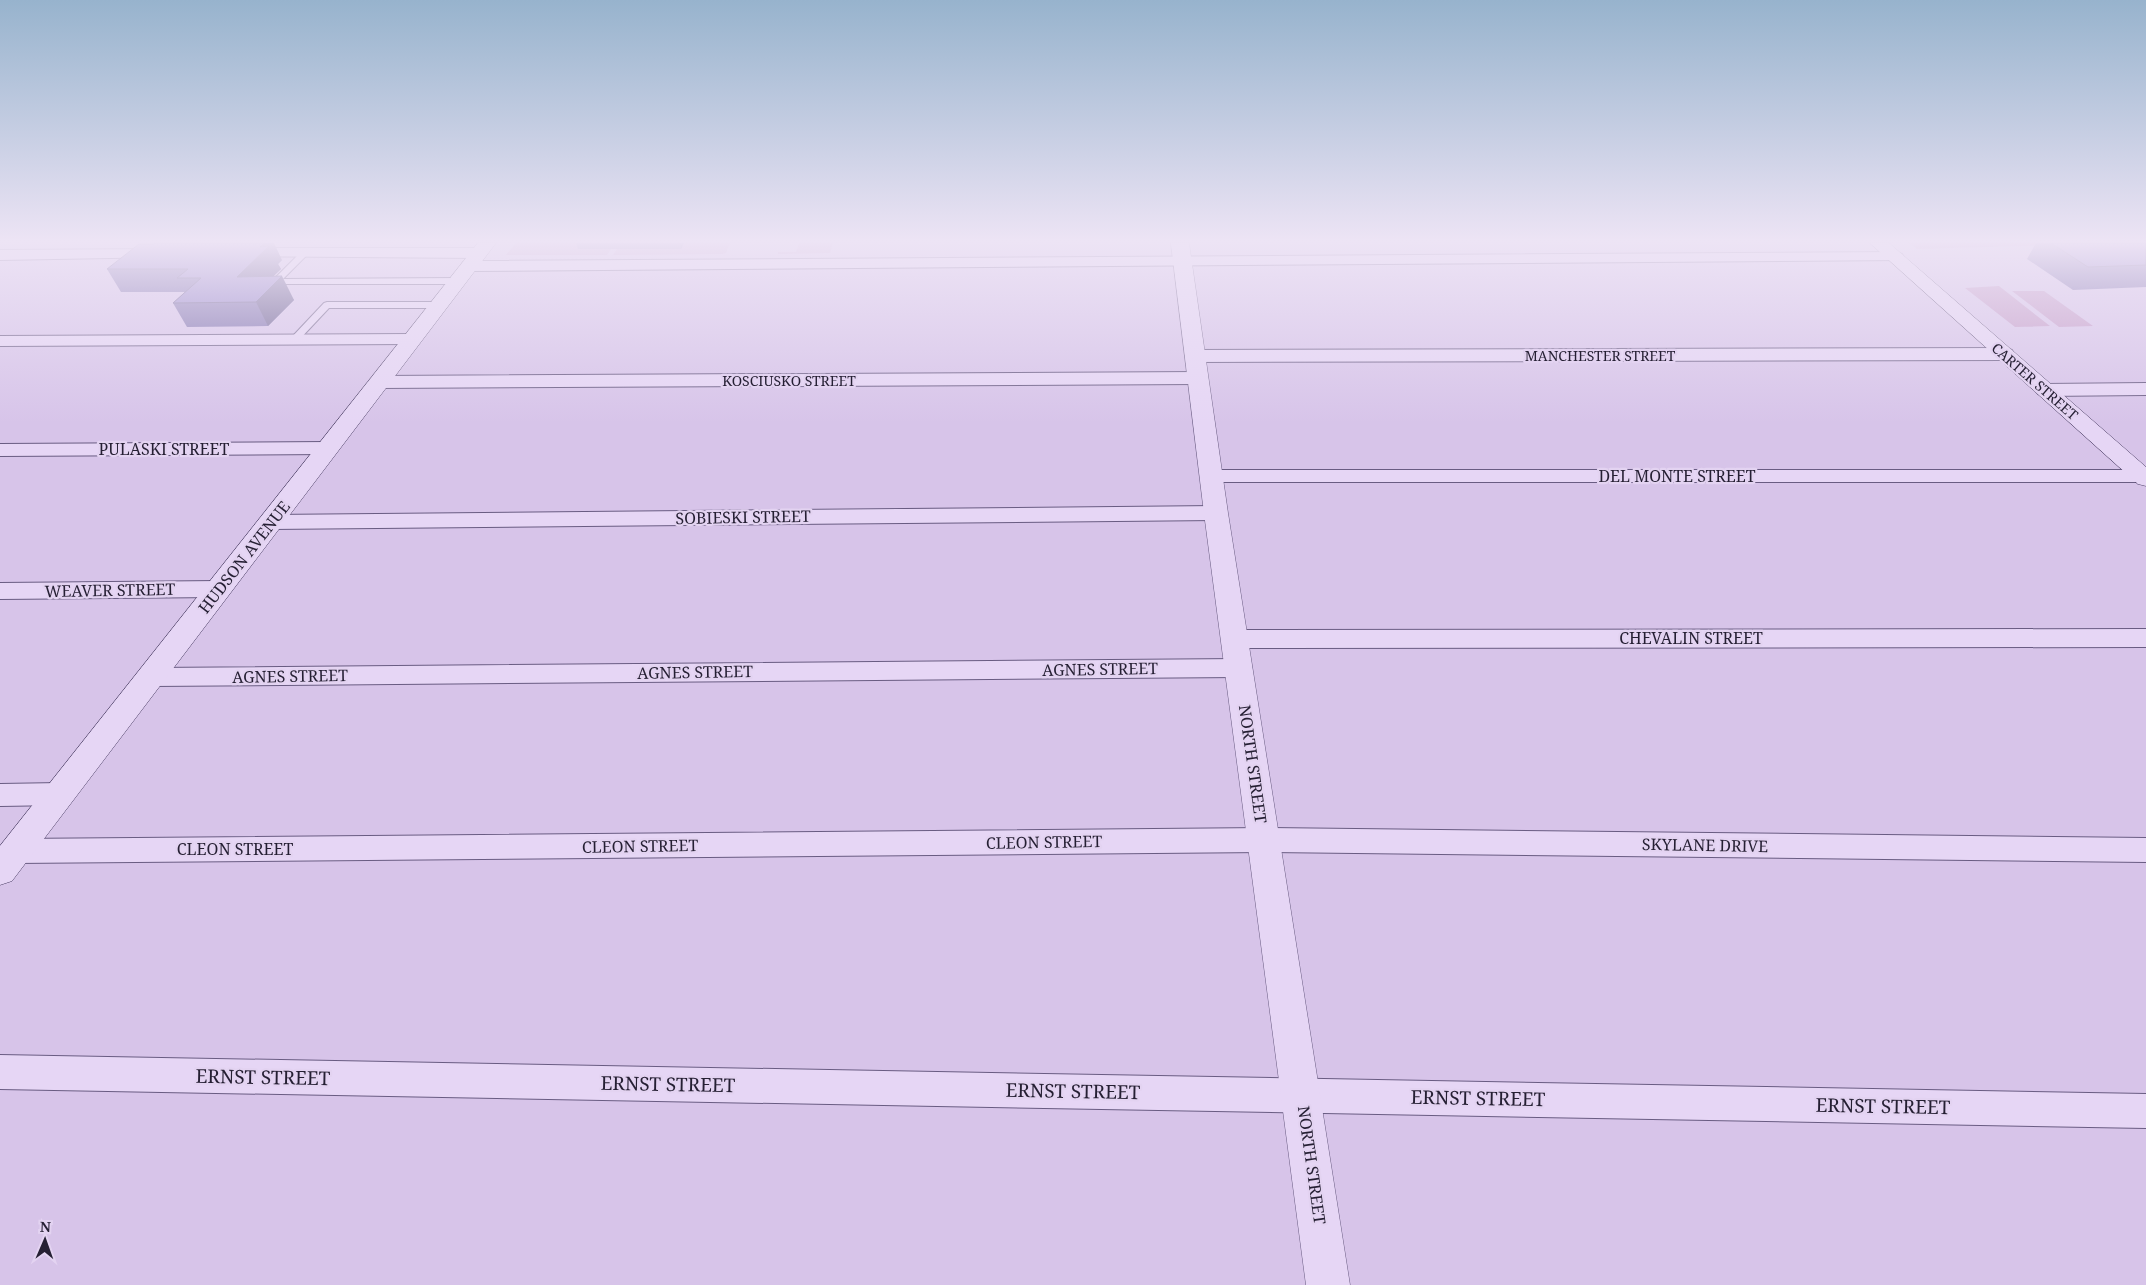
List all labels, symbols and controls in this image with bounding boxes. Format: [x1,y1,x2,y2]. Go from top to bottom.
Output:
street label: CARTER STREET [1988,338,2083,424]
street label: MANCHESTER STREET [1525,346,1676,365]
street label: KOSCIUSKO STREET [722,371,856,390]
street label: PULASKI STREET [99,438,230,460]
street label: DEL MONTE STREET [1598,465,1756,487]
street label: HUDSON AVENUE [193,496,295,618]
street label: SOBIESKI STREET [675,505,811,529]
street label: WEAVER STREET [45,578,176,602]
street label: CHEVALIN STREET [1619,627,1763,649]
street label: AGNES STREET [1042,657,1158,681]
street label: AGNES STREET [637,660,753,684]
street label: AGNES STREET [232,664,348,688]
street label: NORTH STREET [1234,703,1272,825]
street label: CLEON STREET [986,830,1103,854]
street label: SKYLANE DRIVE [1642,833,1768,857]
street label: CLEON STREET [582,834,699,858]
street label: CLEON STREET [177,838,293,860]
street label: ERNST STREET [195,1063,331,1091]
street label: ERNST STREET [600,1070,736,1098]
street label: ERNST STREET [1005,1077,1141,1105]
street label: ERNST STREET [1410,1084,1546,1112]
street label: ERNST STREET [1815,1092,1951,1120]
street label: NORTH STREET [1293,1104,1331,1226]
north arrow [20,1215,70,1265]
text: N [40,1217,51,1236]

